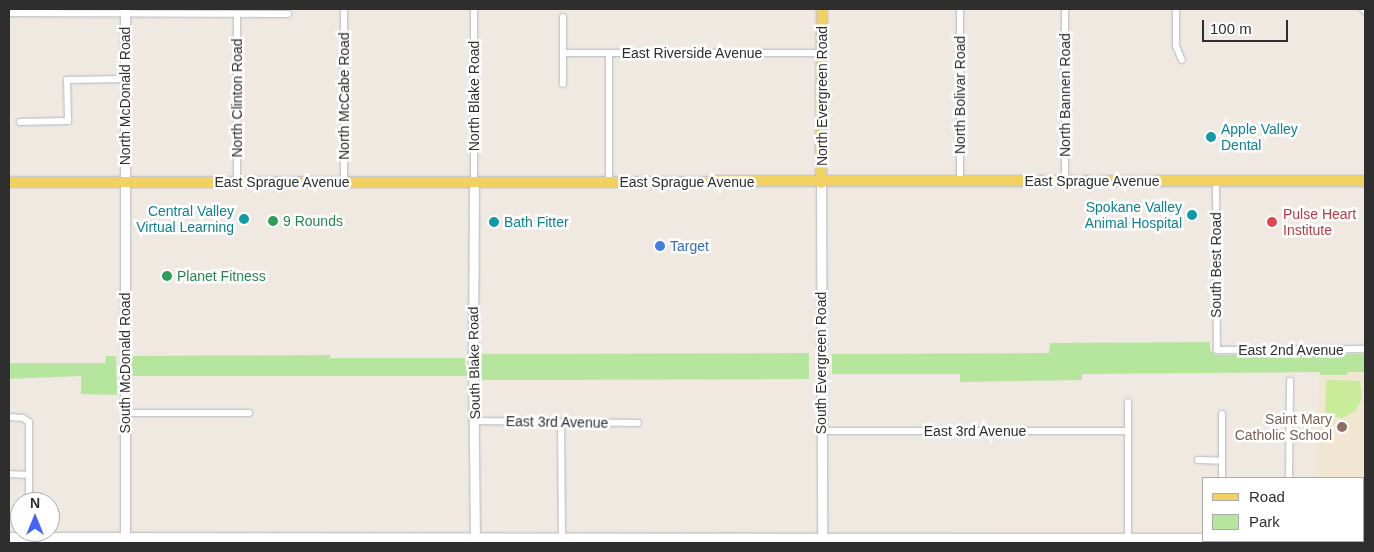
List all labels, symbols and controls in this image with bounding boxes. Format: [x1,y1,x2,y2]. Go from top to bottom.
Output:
scale bar [1204,10,1290,42]
text: 100 m [1210,20,1252,37]
street label: North Evergreen Road [814,26,830,166]
street label: North McDonald Road [117,27,133,165]
street label: North McCabe Road [336,32,352,160]
street label: North Bannen Road [1057,33,1073,157]
street label: North Bolivar Road [952,36,968,154]
street label: North Clinton Road [229,38,245,158]
street label: North Blake Road [466,41,482,151]
street label: East Riverside Avenue [621,45,763,61]
place label: Apple Valley Dental [1221,121,1298,154]
marker: Apple Valley Dental [1205,131,1217,143]
street label: East Sprague Avenue [1024,173,1160,189]
street label: East Sprague Avenue [214,174,350,190]
street label: East Sprague Avenue [619,174,755,190]
place label: Spokane Valley Animal Hospital [1085,199,1182,232]
place label: Central Valley Virtual Learning [136,203,234,236]
place label: Pulse Heart Institute [1283,206,1356,238]
marker: Spokane Valley Animal Hospital [1186,209,1198,221]
street label: South Best Road [1208,212,1224,318]
marker: Central Valley Virtual Learning [238,213,250,225]
place label: 9 Rounds [283,213,343,229]
place label: Bath Fitter [504,214,569,230]
marker: 9 Rounds [267,215,279,227]
marker: Pulse Heart Institute [1265,215,1279,229]
marker: Bath Fitter [488,216,500,228]
place label: Target [670,238,709,254]
marker: Target [654,240,666,252]
place label: Planet Fitness [177,268,266,284]
marker: Planet Fitness [161,270,173,282]
street label: South Evergreen Road [813,292,829,434]
street label: South McDonald Road [117,293,133,433]
street label: South Blake Road [465,306,483,420]
street label: East 2nd Avenue [1238,342,1344,358]
place label: Saint Mary Catholic School [1235,411,1332,444]
street label: East 3rd Avenue [505,413,609,431]
marker: Saint Mary Catholic School [1336,421,1348,433]
street label: East 3rd Avenue [923,423,1027,439]
legend [1202,477,1364,542]
text: Road [1249,488,1285,505]
north arrow [10,492,60,542]
text: N [30,495,40,511]
text: Park [1249,513,1280,530]

